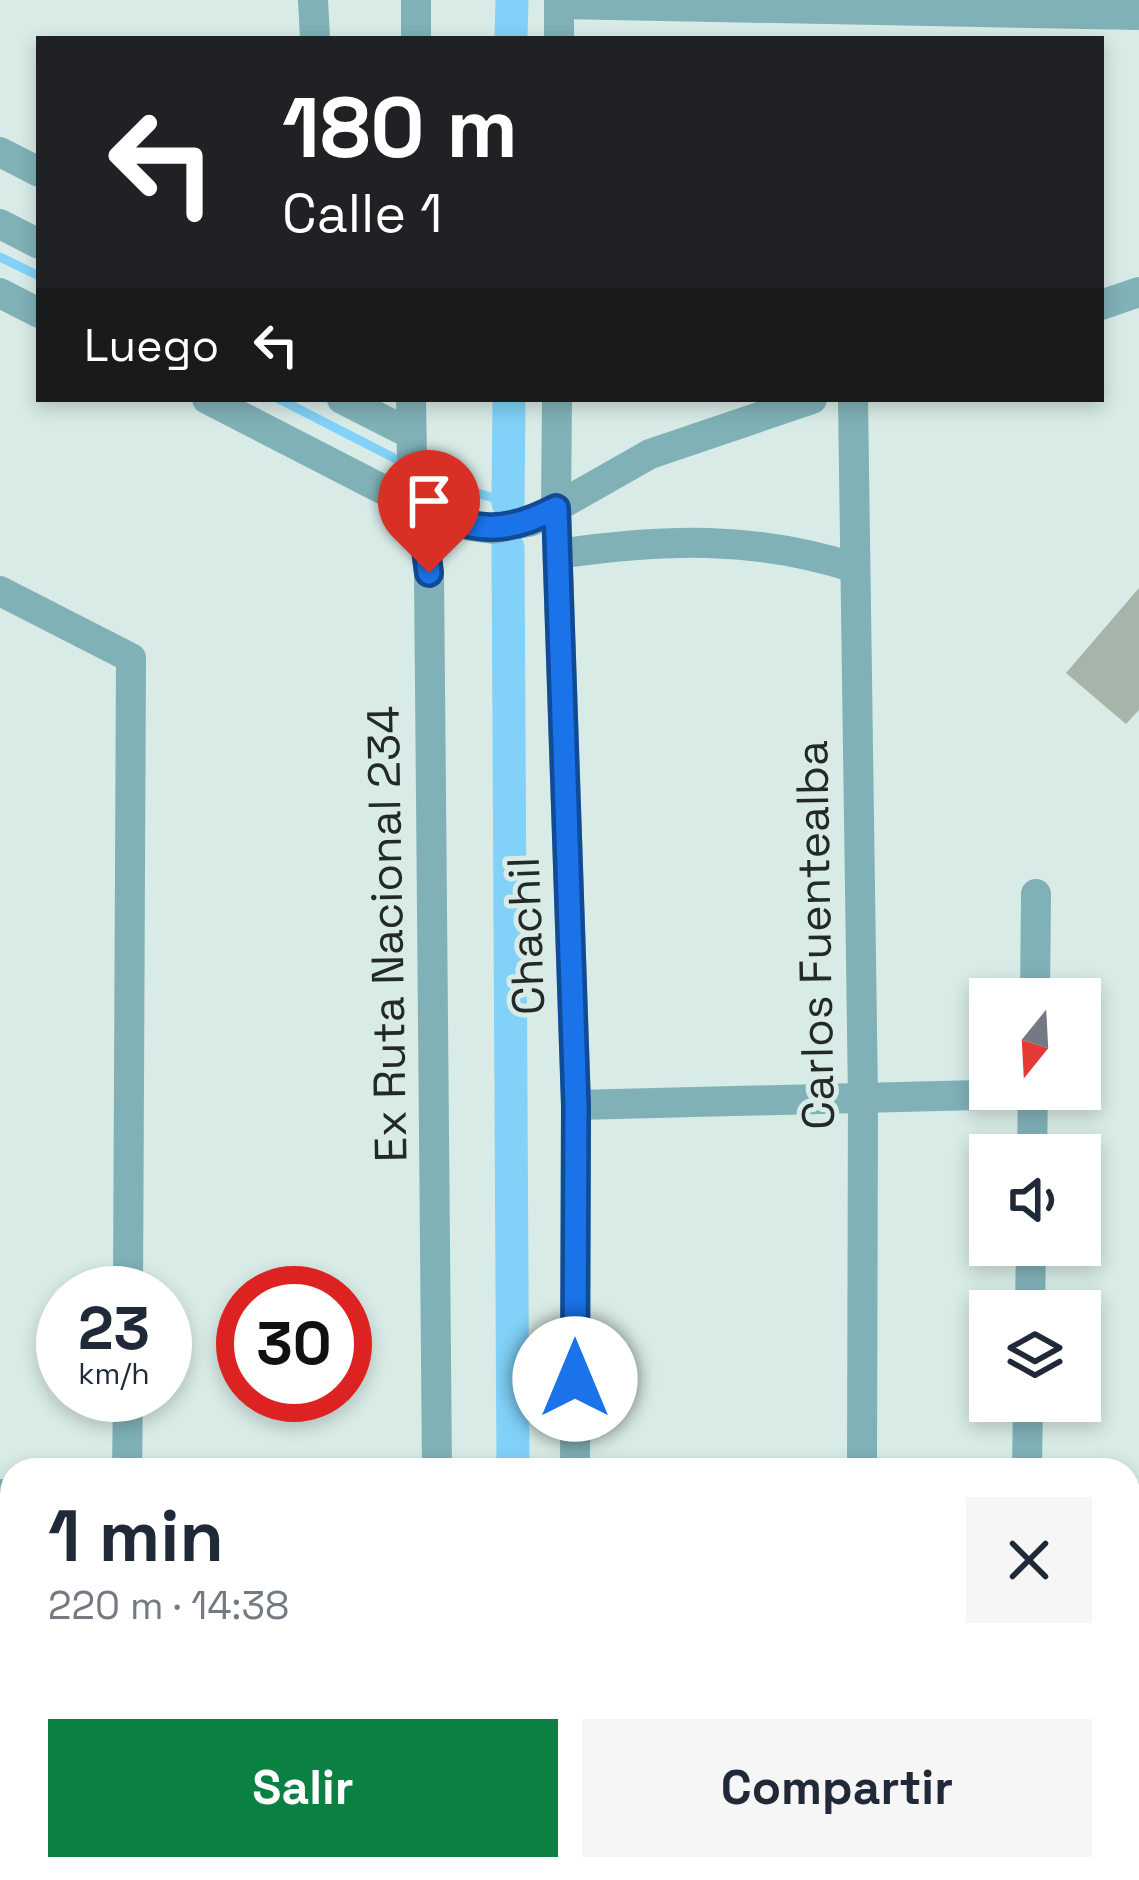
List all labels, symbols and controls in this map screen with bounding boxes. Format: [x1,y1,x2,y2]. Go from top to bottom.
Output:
text: 180 m [282,74,518,182]
icon: left [84,84,240,240]
text: Calle 1 [282,179,443,248]
icon: left [243,312,309,378]
text: Luego [84,317,219,374]
pin [378,450,480,573]
icon: arrive [396,468,462,534]
street label: Ex Ruta Nacional 234 [355,705,419,1163]
street label: Carlos Fuentealba [783,740,847,1130]
street label: Chachil [495,856,557,1016]
north arrow [969,978,1101,1110]
map controls [969,978,1101,1422]
button: sound [969,1134,1101,1266]
speed limit sign: 30 [216,1266,372,1422]
text: 23 [78,1290,150,1367]
button: layers [969,1290,1101,1422]
position arrow [512,1316,638,1442]
text: km/h [78,1354,150,1393]
text: 1 min [48,1490,224,1582]
button: close [966,1497,1092,1623]
text: 220 m · 14:38 [48,1581,289,1630]
button: Salir [48,1719,558,1857]
button: Compartir [582,1719,1092,1857]

